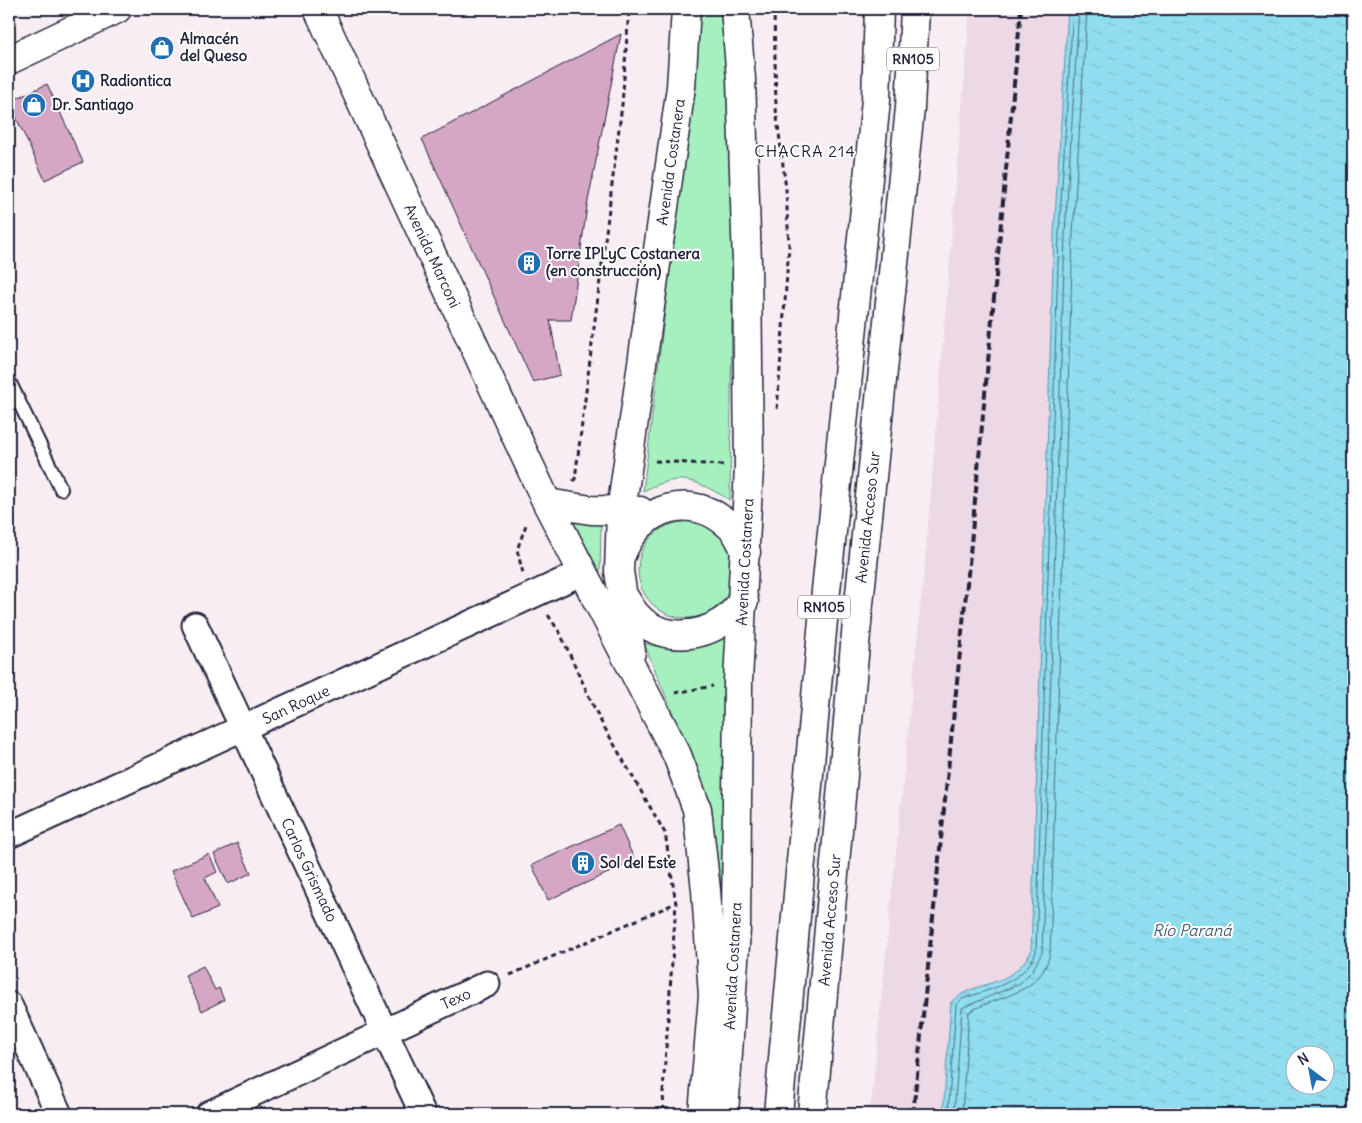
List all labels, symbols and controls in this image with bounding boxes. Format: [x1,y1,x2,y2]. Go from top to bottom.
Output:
place label: Almacén del Queso [180,29,248,65]
shop icon: Almacén del Queso [149,35,175,61]
road number: RN105 [887,48,939,70]
hospital icon: Radiontica [70,68,96,94]
place label: Radiontica [100,71,172,90]
shop icon: Dr. Santiago [21,92,47,118]
place label: Dr. Santiago [52,95,134,115]
street label: Avenida Costanera [652,97,689,227]
district label: CHACRA 214 [754,141,856,161]
street label: Avenida Marconi [400,201,465,311]
place label: Torre IPLyC Costanera (en construcción) [546,244,701,281]
building icon: Torre IPLyC Costanera (en construcción) [516,250,542,276]
street label: Avenida Acceso Sur [851,450,884,584]
street label: Avenida Costanera [732,497,757,626]
road number: RN105 [798,596,850,618]
street label: San Roque [259,681,332,728]
street label: Carlos Grismado [277,815,342,925]
building icon: Sol del Este [570,850,596,876]
place label: Sol del Este [600,853,676,872]
street label: Avenida Acceso Sur [814,853,845,987]
street label: Avenida Costanera [720,901,745,1030]
water label: Río Paraná [1153,920,1232,940]
street label: Texo [438,984,474,1014]
north arrow [1284,1046,1334,1096]
text: N [1294,1049,1312,1069]

